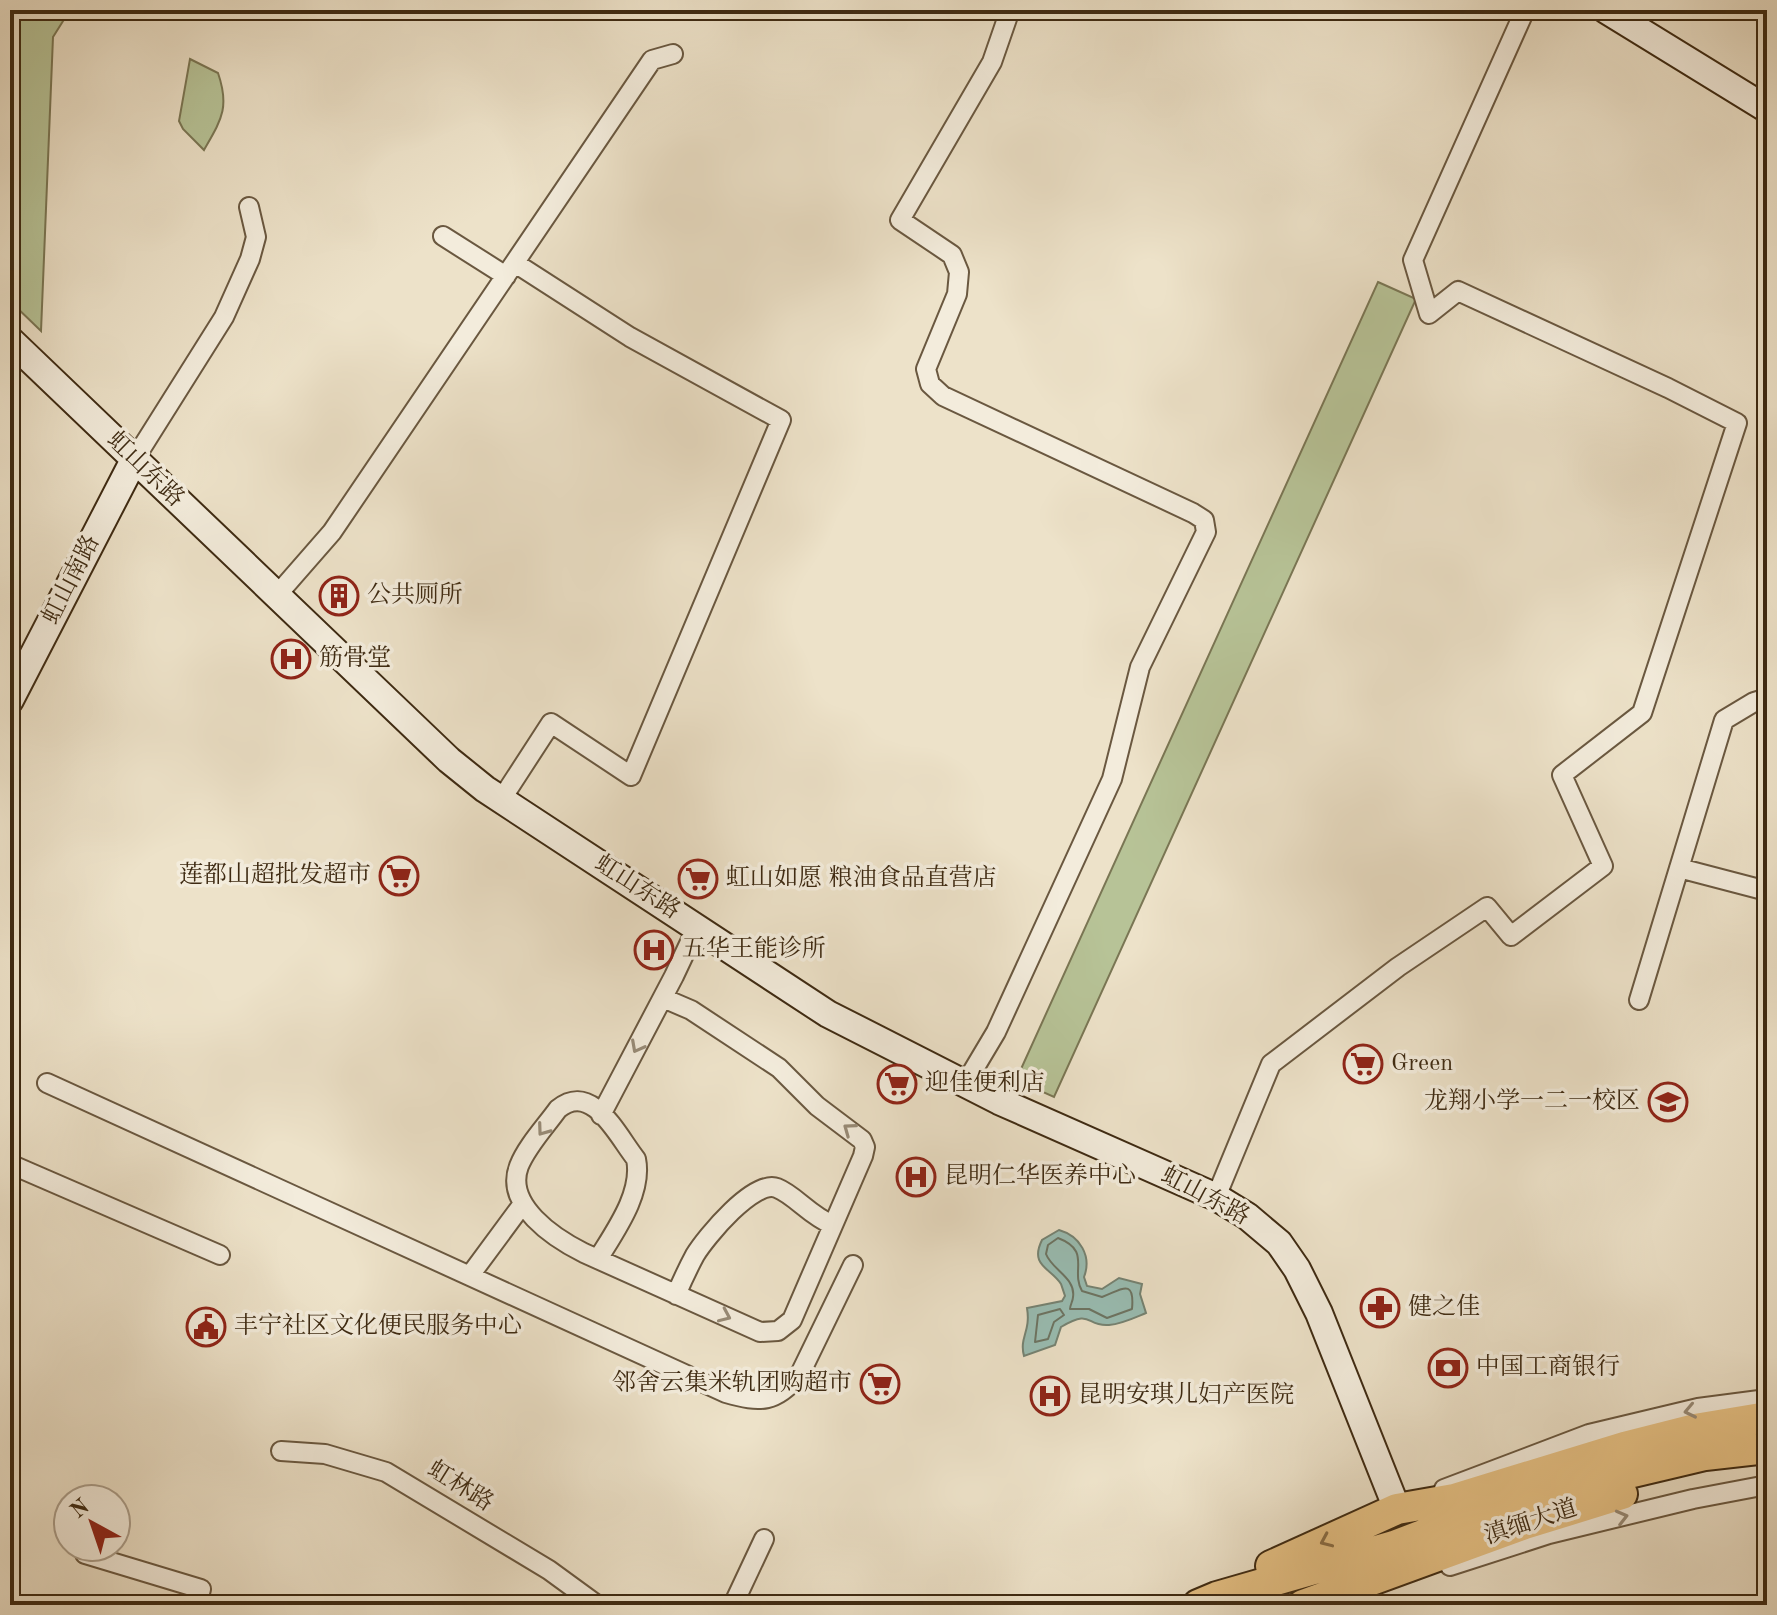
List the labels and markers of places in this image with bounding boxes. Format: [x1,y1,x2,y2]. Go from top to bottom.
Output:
building icon: 公共厕所 [318,575,360,617]
place label: 公共厕所 [367,581,463,608]
hospital icon: 筋骨堂 [270,638,312,680]
place label: 筋骨堂 [319,644,391,671]
supermarket icon: 莲都山超批发超市 [378,855,420,897]
supermarket icon: 虹山如愿 粮油食品直营店 [677,858,719,900]
place label: 莲都山超批发超市 [179,861,371,888]
place label: 虹山如愿 粮油食品直营店 [726,864,997,891]
hospital icon: 五华王能诊所 [633,929,675,971]
place label: 五华王能诊所 [682,935,826,962]
supermarket icon: Green [1342,1043,1384,1085]
place label: Green [1391,1052,1453,1076]
supermarket icon: 迎佳便利店 [876,1063,918,1105]
place label: 迎佳便利店 [925,1069,1045,1096]
school or university icon: 龙翔小学一二一校区 [1647,1081,1689,1123]
place label: 龙翔小学一二一校区 [1424,1087,1640,1114]
hospital icon: 昆明仁华医养中心 [895,1156,937,1198]
place label: 昆明仁华医养中心 [944,1162,1136,1189]
pharmacy icon: 健之佳 [1359,1287,1401,1329]
place label: 健之佳 [1408,1293,1480,1320]
public building icon: 丰宁社区文化便民服务中心 [185,1306,227,1348]
place label: 丰宁社区文化便民服务中心 [234,1312,522,1339]
bank icon: 中国工商银行 [1427,1347,1469,1389]
place label: 中国工商银行 [1476,1353,1620,1380]
supermarket icon: 邻舍云集米轨团购超市 [859,1363,901,1405]
place label: 邻舍云集米轨团购超市 [612,1369,852,1396]
hospital icon: 昆明安琪儿妇产医院 [1029,1375,1071,1417]
place label: 昆明安琪儿妇产医院 [1078,1381,1294,1408]

